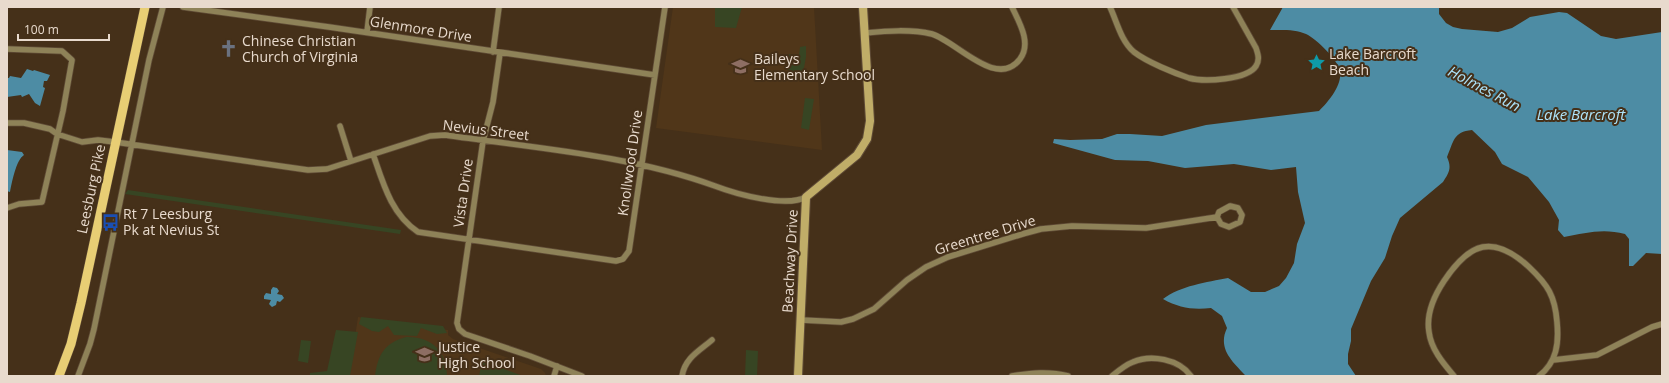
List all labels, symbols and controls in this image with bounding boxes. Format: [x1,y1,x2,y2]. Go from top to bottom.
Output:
street label: Glenmore Drive [369,11,474,46]
scale bar [18,16,109,42]
text: 100 m [24,21,59,38]
place label: Chinese Christian Church of Virginia [242,31,358,66]
church icon: Chinese Christian Church of Virginia [219,39,239,59]
place label: Lake Barcroft Beach [1329,44,1416,79]
place label: Baileys Elementary School [754,49,875,84]
place icon: Lake Barcroft Beach [1306,52,1326,72]
school or university icon: Baileys Elementary School [731,57,751,77]
water label: Holmes Run [1445,61,1524,116]
water label: Lake Barcroft [1537,104,1626,124]
street label: Knollwood Drive [613,109,646,217]
street label: Nevius Street [442,115,530,144]
street label: Leesburg Pike [72,142,109,235]
street label: Vista Drive [448,157,477,229]
place label: Rt 7 Leesburg Pk at Nevius St [123,204,219,239]
street label: Beachway Drive [777,209,802,313]
street label: Greentree Drive [932,210,1038,259]
bus stop icon: Rt 7 Leesburg Pk at Nevius St [100,212,120,232]
place label: Justice High School [436,337,515,372]
school or university icon: Justice High School [415,345,435,365]

